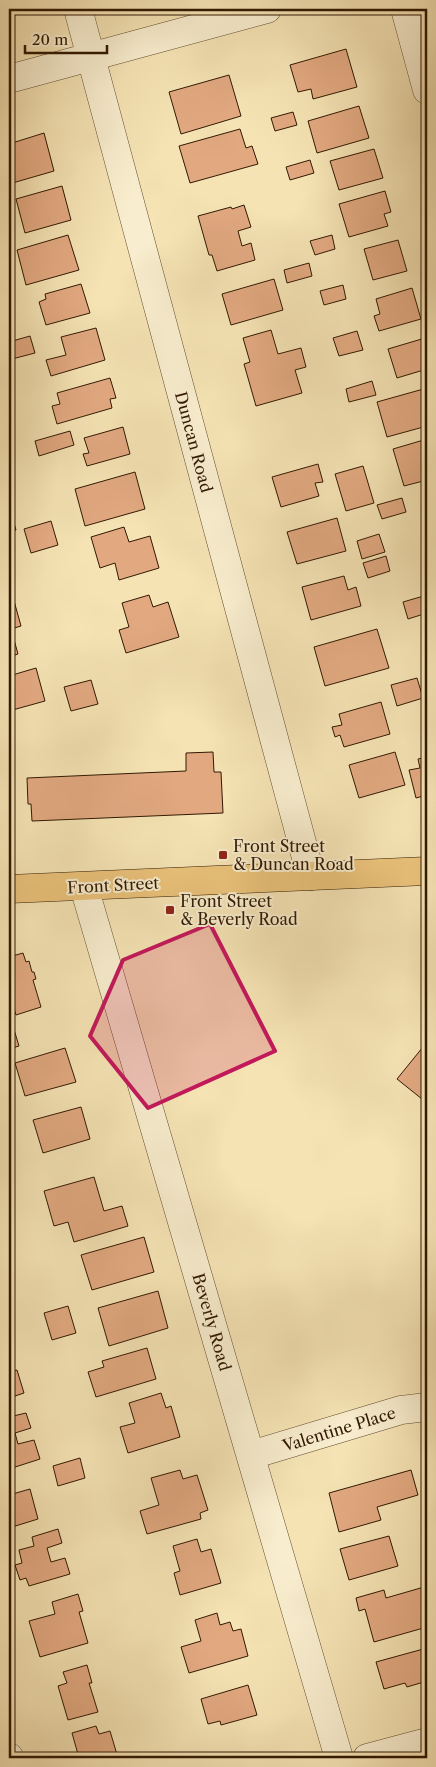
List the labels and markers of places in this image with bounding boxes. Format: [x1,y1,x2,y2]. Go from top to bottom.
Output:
place label: Front Street & Duncan Road [233,836,354,874]
marker: Front Street & Duncan Road [217,849,229,861]
place label: Front Street & Beverly Road [180,891,298,929]
marker: Front Street & Beverly Road [164,904,176,916]

